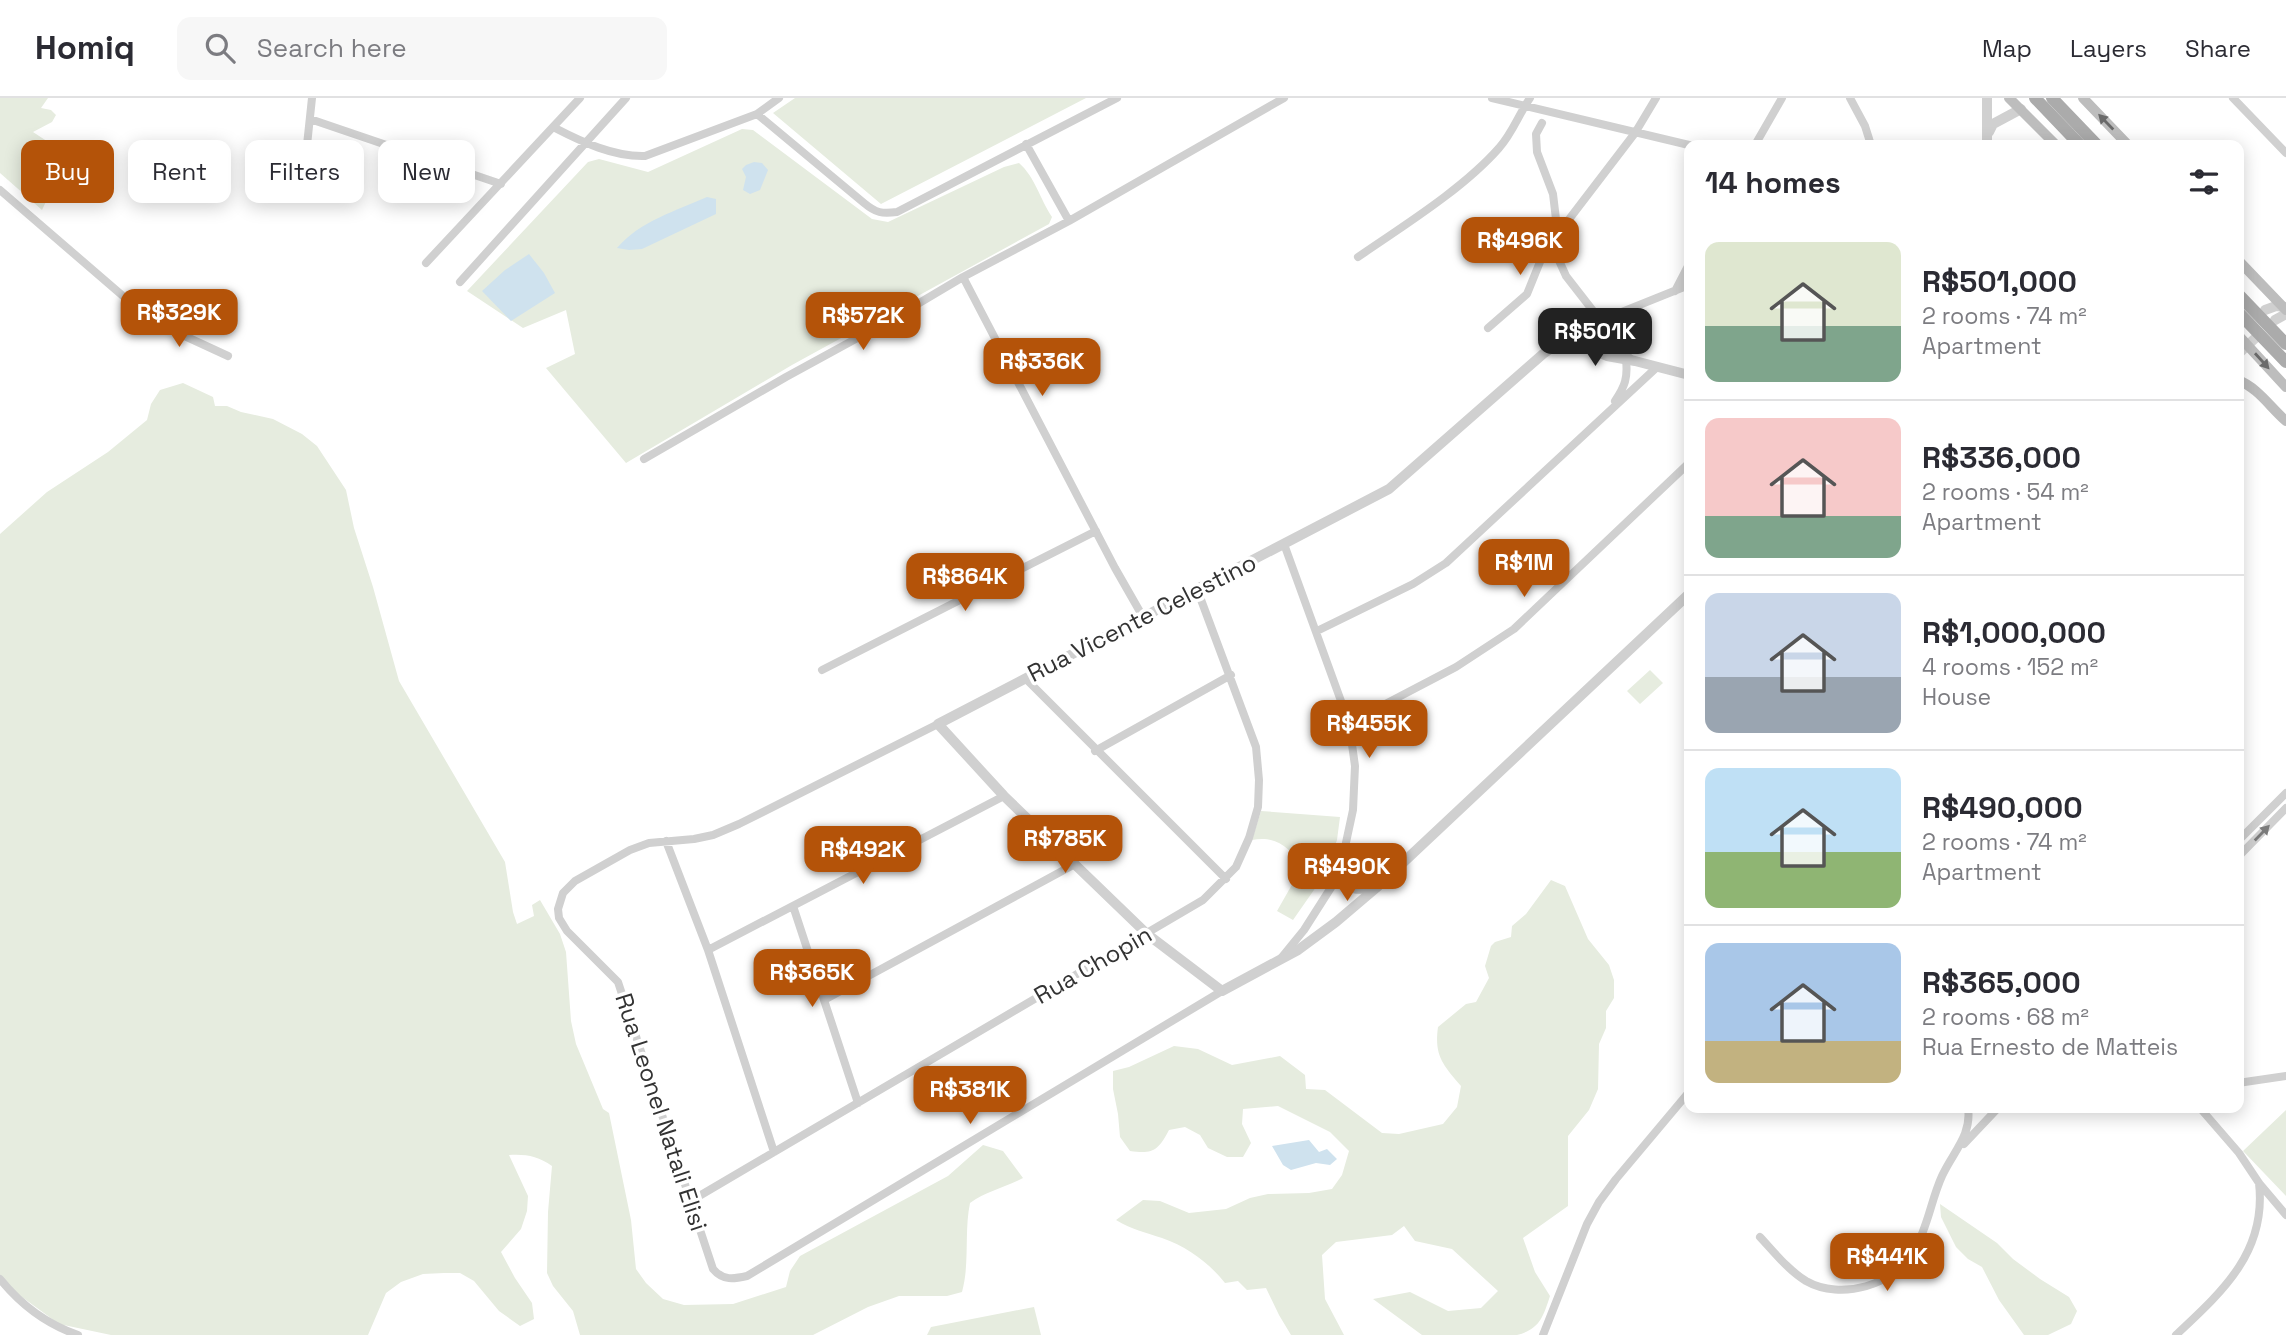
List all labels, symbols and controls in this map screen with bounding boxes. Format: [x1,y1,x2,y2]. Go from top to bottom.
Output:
search box [177,17,667,80]
text: Homiq [35,27,135,69]
icon: search [201,29,239,67]
text: Search here [257,31,407,65]
text: Map [1982,33,2032,64]
text: Layers [2070,33,2147,64]
text: Share [2185,33,2251,64]
one-way arrow [2097,113,2114,130]
chip: Buy [21,140,114,203]
chip: Rent [128,140,231,203]
chip: Filters [245,140,364,203]
chip: New [378,140,475,203]
text: 14 homes [1705,163,1841,202]
icon: filters [2185,163,2223,201]
pin: R$496K [1463,218,1577,277]
text: R$496K [1477,225,1563,255]
text: R$501,000 [1922,262,2077,301]
icon: home [1761,270,1845,354]
pin: R$329K [122,289,236,349]
pin: R$572K [806,292,920,352]
text: R$329K [137,297,221,327]
text: R$572K [822,300,904,330]
text: 2 rooms · 74 m² [1922,301,2087,331]
pin: R$501K [1538,308,1652,368]
text: R$501K [1554,316,1636,346]
text: Apartment [1922,331,2042,361]
pin: R$336K [985,338,1099,398]
text: R$336K [999,346,1085,376]
one-way arrow [2254,352,2270,370]
text: R$336,000 [1922,438,2081,477]
icon: home [1761,446,1845,530]
text: 2 rooms · 54 m² [1922,477,2089,507]
text: Apartment [1922,507,2042,537]
pin: R$1M [1483,540,1565,599]
street label: Rua Vicente Celestino [1022,546,1261,689]
text: R$1M [1494,547,1554,577]
pin: R$864K [908,554,1022,613]
text: R$864K [922,561,1008,591]
text: R$1,000,000 [1922,613,2106,652]
icon: home [1761,621,1845,705]
text: 4 rooms · 152 m² [1922,652,2098,682]
text: House [1922,682,1991,712]
pin: R$455K [1312,700,1426,760]
text: R$455K [1326,708,1412,738]
text: R$490,000 [1922,788,2083,827]
icon: home [1761,796,1845,880]
pin: R$785K [1008,816,1122,875]
text: R$785K [1023,823,1107,853]
one-way arrow [2254,824,2271,841]
pin: R$492K [806,826,920,886]
text: 2 rooms · 74 m² [1922,827,2087,857]
text: R$492K [820,834,906,864]
pin: R$490K [1290,844,1404,903]
text: R$490K [1304,851,1390,881]
text: Apartment [1922,857,2042,887]
street label: Rua Chopin [1028,918,1157,1011]
pin: R$365K [755,950,869,1009]
text: R$365K [770,957,854,987]
text: R$365,000 [1922,963,2081,1002]
icon: home [1761,971,1845,1055]
street label: Rua Leonel Natali Elisi [608,989,715,1235]
text: 2 rooms · 68 m² [1922,1002,2089,1032]
text: Rua Ernesto de Matteis [1922,1032,2178,1062]
pin: R$381K [913,1066,1027,1126]
text: R$381K [929,1074,1011,1104]
pin: R$441K [1830,1234,1944,1293]
text: R$441K [1846,1241,1928,1271]

